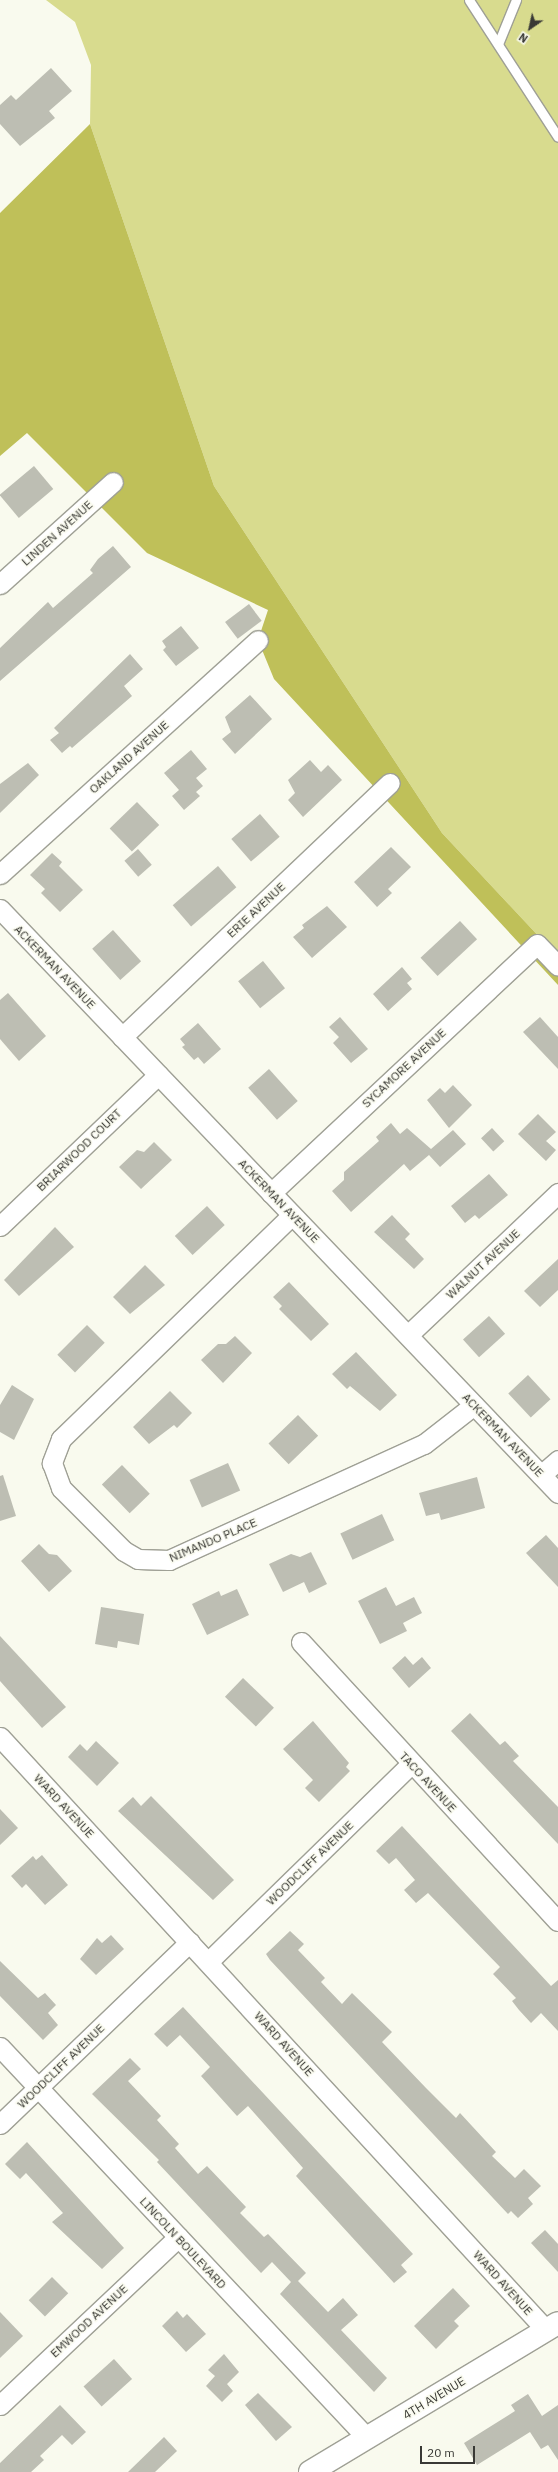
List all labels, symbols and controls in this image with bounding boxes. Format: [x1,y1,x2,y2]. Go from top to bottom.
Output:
north arrow [510,8,550,48]
text: N [516,30,531,46]
street label: LINDEN AVENUE [18,497,96,569]
street label: OAKLAND AVENUE [86,718,172,796]
street label: ERIE AVENUE [224,879,288,941]
street label: ACKERMAN AVENUE [11,922,99,1012]
street label: SYCAMORE AVENUE [359,1025,449,1111]
street label: BRIARWOOD COURT [34,1106,124,1194]
street label: ACKERMAN AVENUE [235,1156,323,1246]
street label: WALNUT AVENUE [443,1226,523,1302]
street label: ACKERMAN AVENUE [459,1390,547,1480]
street label: NIMANDO PLACE [167,1515,259,1565]
street label: TACO AVENUE [396,1749,460,1815]
street label: WARD AVENUE [31,1771,97,1841]
street label: WOODCLIFF AVENUE [264,1818,356,1908]
street label: WARD AVENUE [251,2009,317,2079]
street label: WOODCLIFF AVENUE [15,2021,107,2111]
street label: LINCOLN BOULEVARD [137,2194,229,2292]
street label: WARD AVENUE [470,2248,536,2318]
street label: EMWOOD AVENUE [47,2281,131,2361]
street label: 4TH AVENUE [400,2374,468,2422]
scale bar [422,2438,477,2464]
text: 20 m [427,2445,455,2460]

